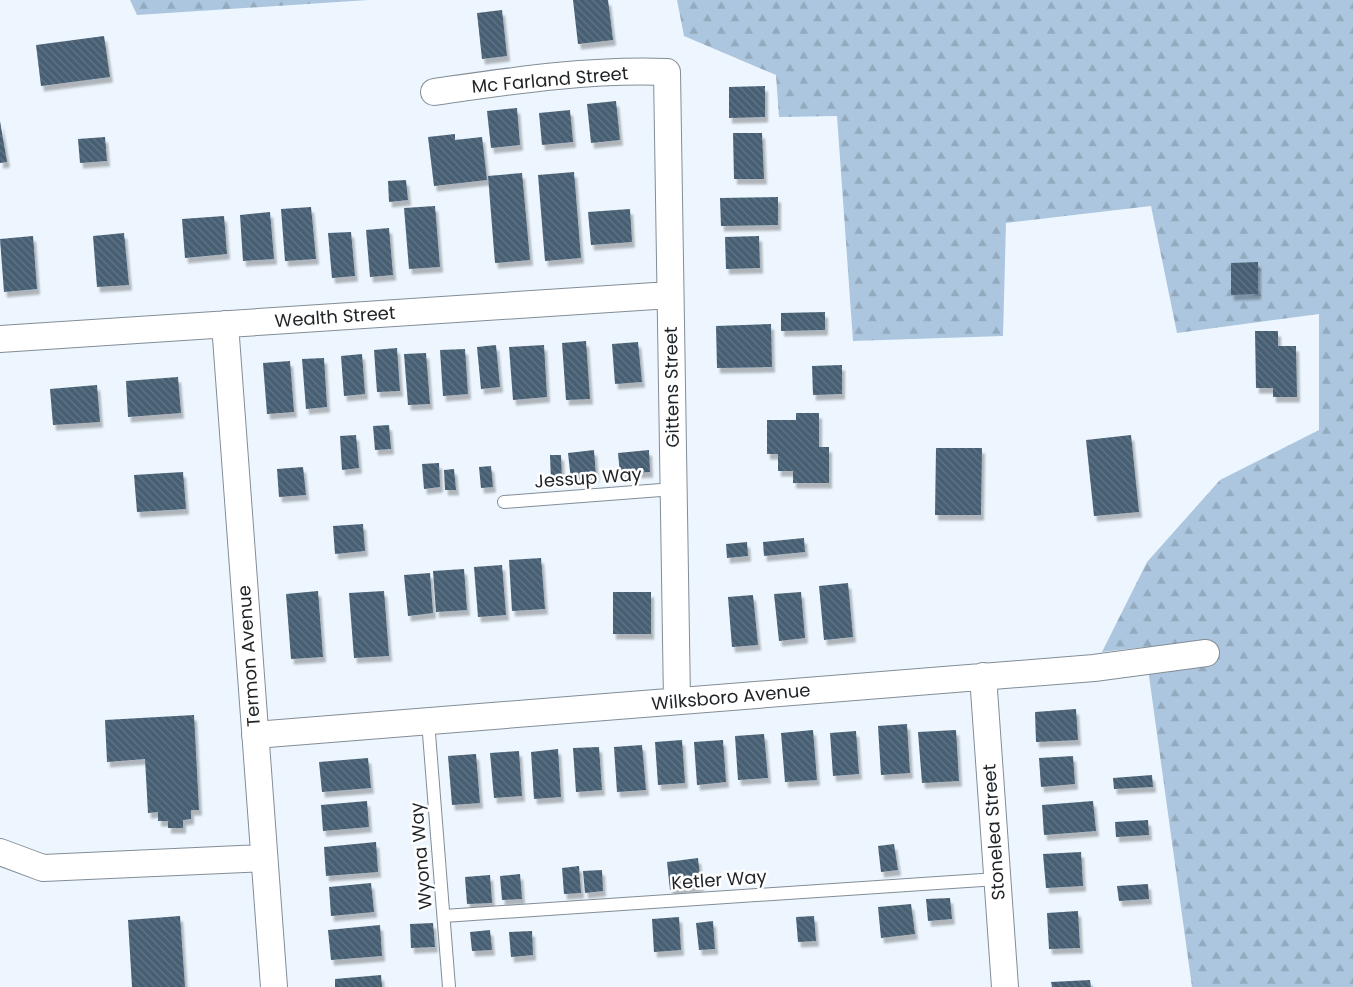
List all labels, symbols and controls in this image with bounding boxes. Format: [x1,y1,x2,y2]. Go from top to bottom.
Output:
street label: Mc Farland Street [471,60,629,99]
street label: Wealth Street [274,300,396,333]
street label: Gittens Street [658,326,685,448]
street label: Jessup Way [533,461,643,494]
street label: Termon Avenue [231,585,266,728]
street label: Wilksboro Avenue [650,677,811,716]
street label: Stonelea Street [976,763,1011,901]
street label: Wyona Way [403,801,438,911]
street label: Ketler Way [670,864,767,895]

